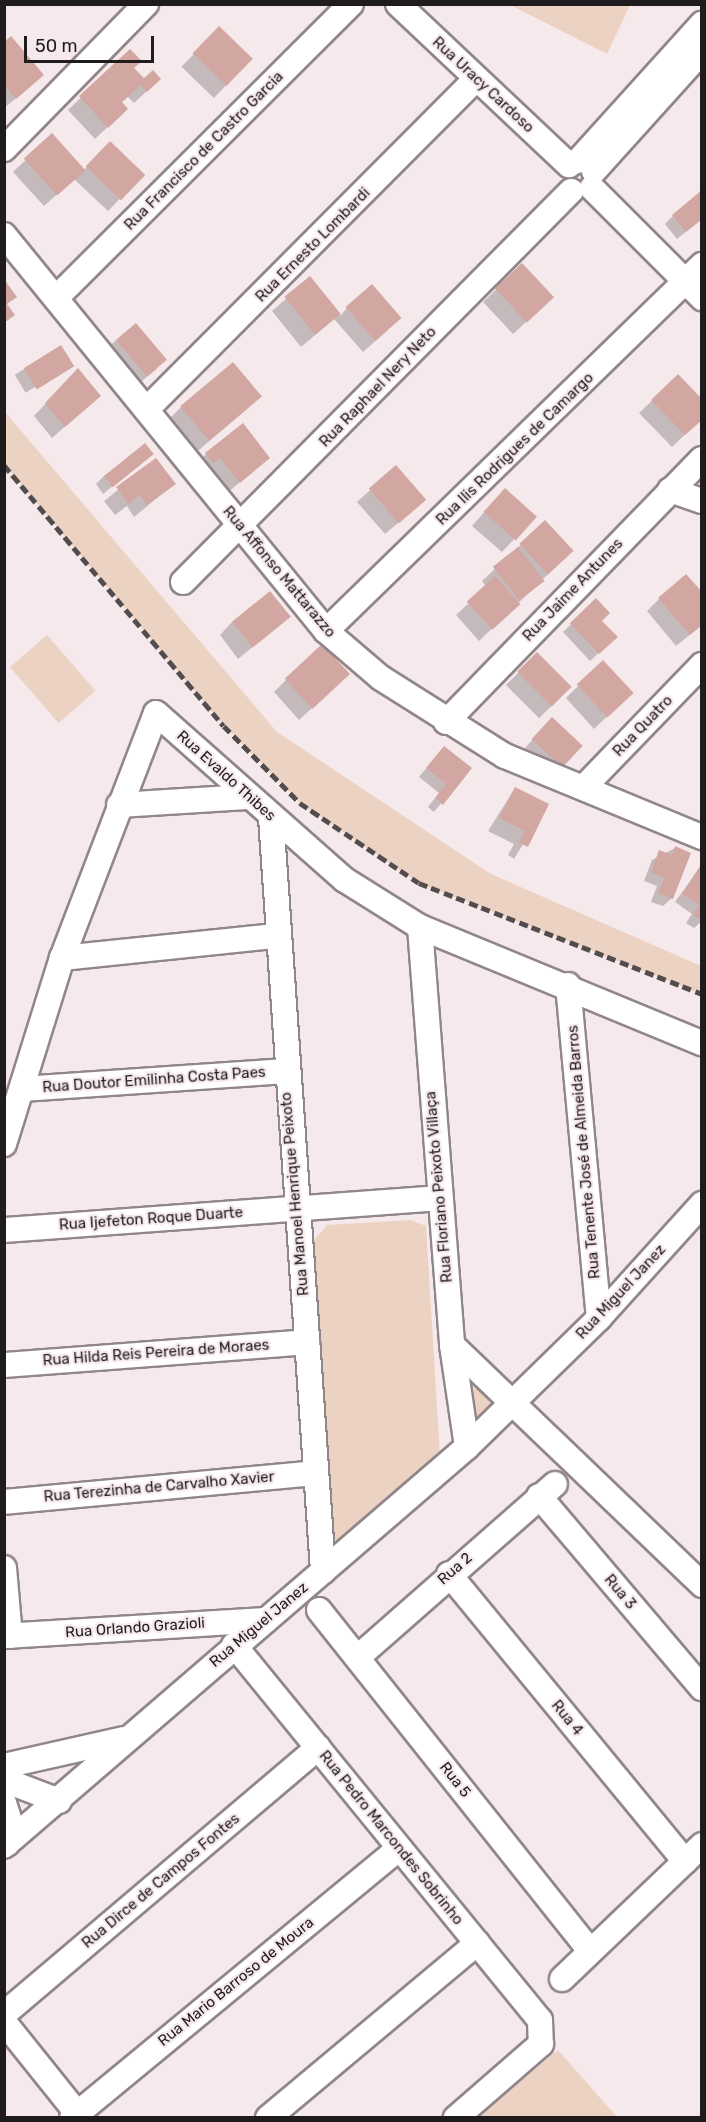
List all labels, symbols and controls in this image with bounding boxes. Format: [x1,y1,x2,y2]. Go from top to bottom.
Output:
scale bar [27,24,158,62]
street label: Rua Uracy Cardoso [428,33,538,137]
text: 50 m [35,35,78,57]
street label: Rua Francisco de Castro Garcia [121,68,287,234]
street label: Rua Ernesto Lombardi [252,184,374,306]
street label: Rua Raphael Nery Neto [316,323,440,451]
street label: Rua Ilis Rodrigues de Camargo [433,369,597,529]
street label: Rua Affonso Mattarazzo [219,503,339,641]
street label: Rua Jaime Antunes [519,535,627,645]
street label: Rua Quatro [609,692,677,760]
street label: Rua Evaldo Thibes [173,727,279,825]
street label: Rua Tenente José de Almeida Barros [564,1024,604,1280]
street label: Rua Doutor Emilinha Costa Paes [42,1063,266,1097]
street label: Rua Floriano Peixoto Villaça [422,1090,456,1284]
street label: Rua Manoel Henrique Peixoto [277,1091,313,1297]
street label: Rua Ijefeton Roque Duarte [58,1204,244,1234]
street label: Rua Miguel Janez [573,1241,669,1343]
street label: Rua Hilda Reis Pereira de Moraes [42,1336,270,1370]
street label: Rua Terezinha de Carvalho Xavier [43,1468,275,1506]
street label: Rua 2 [434,1549,476,1589]
street label: Rua 3 [600,1571,640,1613]
street label: Rua Miguel Janez [206,1579,312,1671]
street label: Rua Orlando Grazioli [64,1614,206,1642]
street label: Rua 4 [547,1697,587,1739]
street label: Rua Pedro Marcondes Sobrinho [315,1747,467,1929]
street label: Rua 5 [436,1759,474,1801]
street label: Rua Dirce de Campos Fontes [79,1810,243,1952]
street label: Rua Mario Barroso de Moura [155,1914,317,2050]

